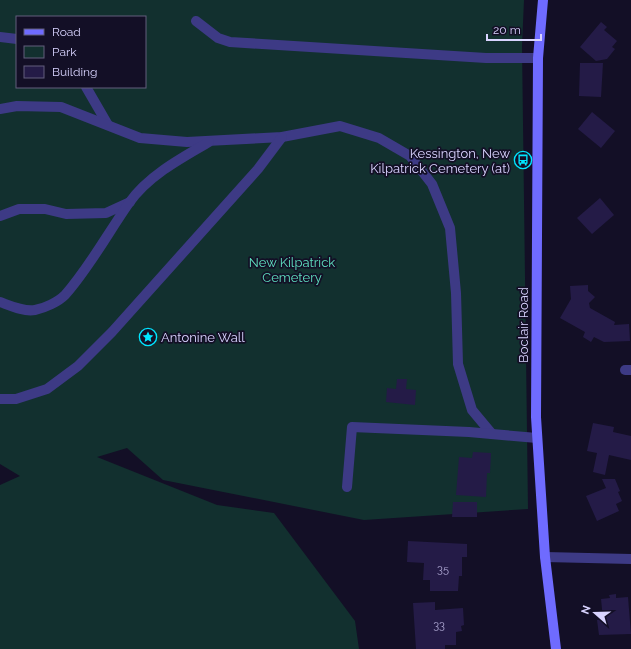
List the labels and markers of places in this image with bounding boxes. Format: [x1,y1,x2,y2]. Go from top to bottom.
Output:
place label: Kessington, New Kilpatrick Cemetery (at) [370,146,510,176]
bus stop icon: Kessington, New Kilpatrick Cemetery (at) [513,150,533,170]
place icon: Antonine Wall [138,327,158,347]
place label: Antonine Wall [161,330,245,345]

